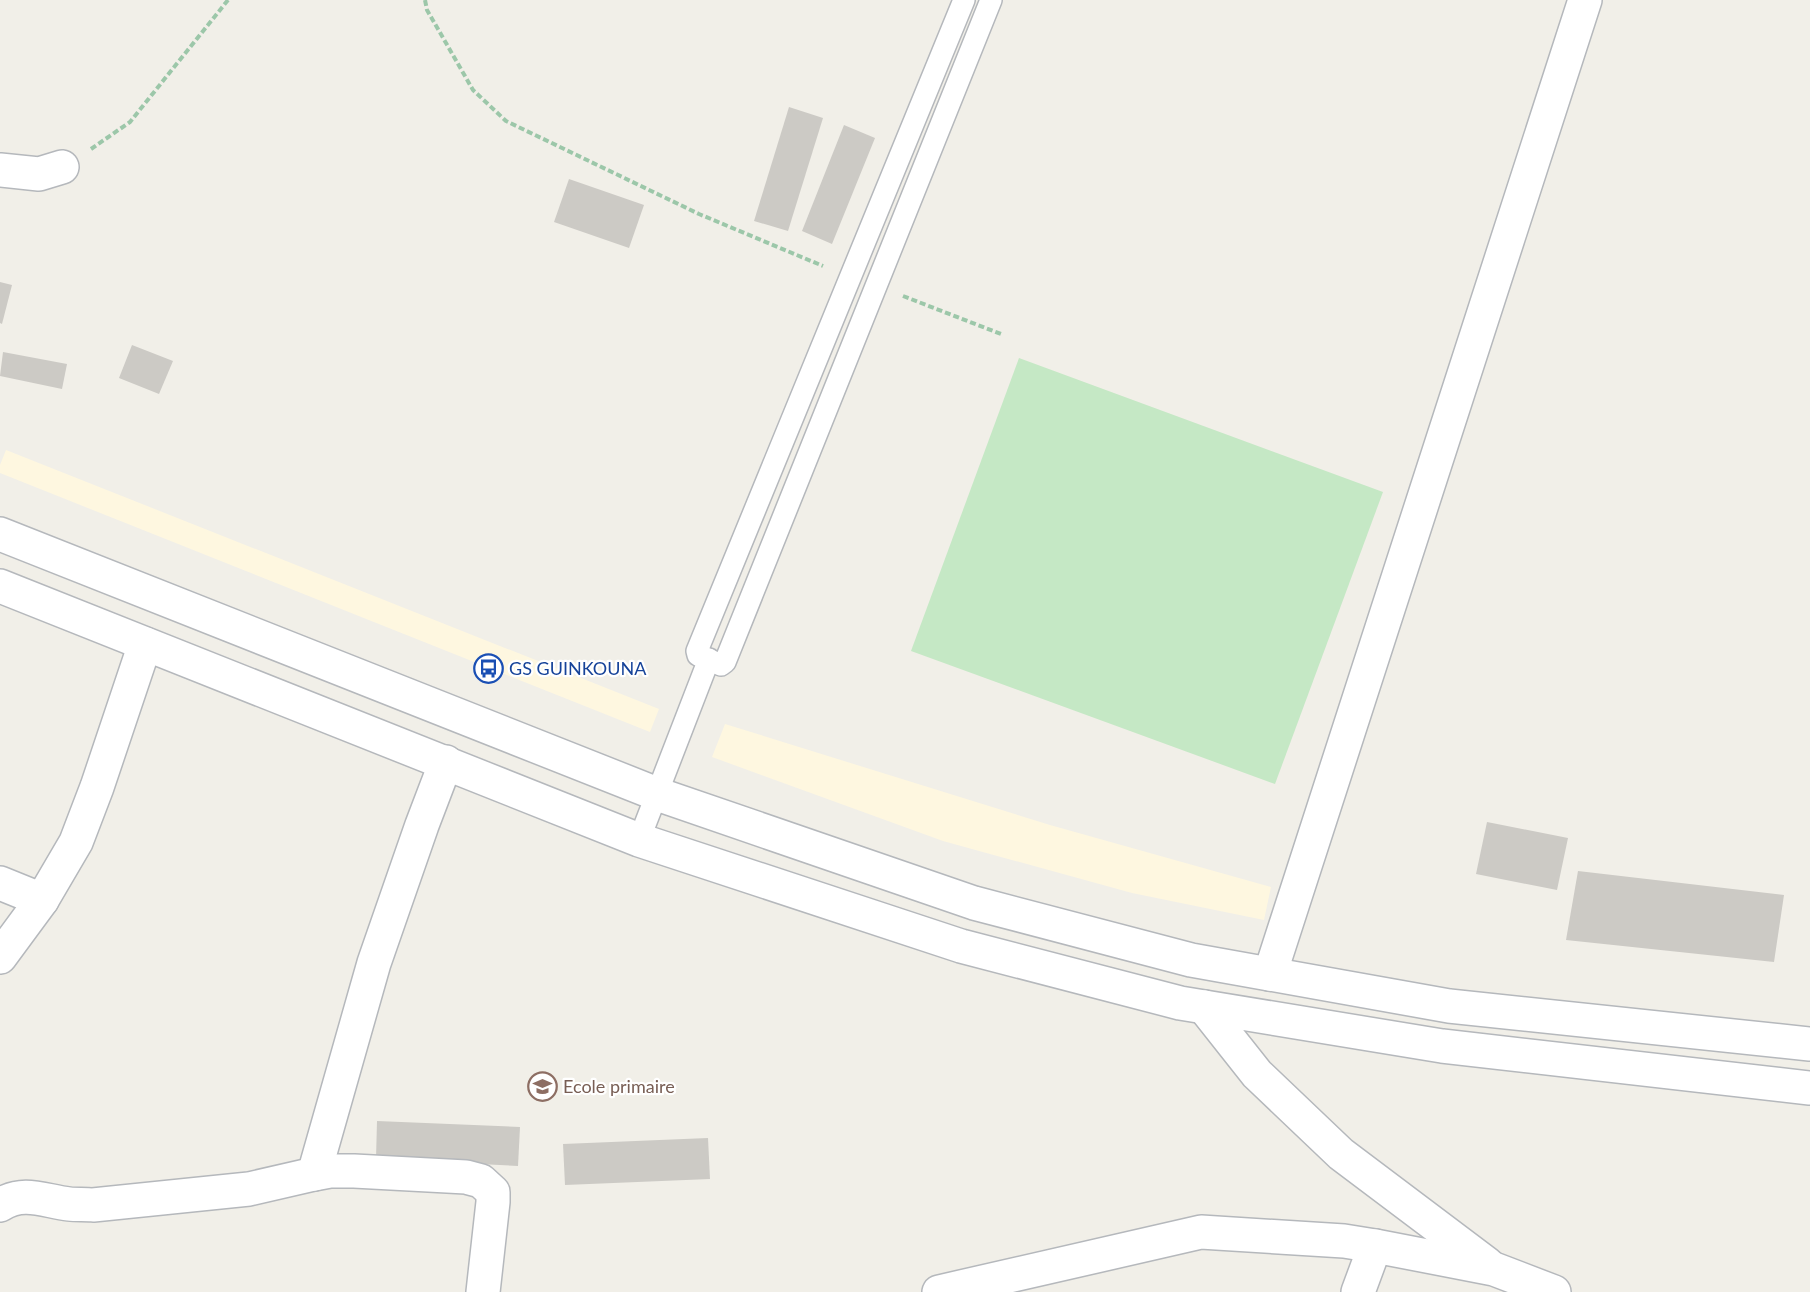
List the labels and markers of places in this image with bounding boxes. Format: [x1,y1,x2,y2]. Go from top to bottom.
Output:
bus stop icon: GS GUINKOUNA [472,652,504,684]
place label: GS GUINKOUNA [509,657,647,679]
school or university icon: Ecole primaire [526,1070,558,1102]
place label: Ecole primaire [563,1075,675,1097]

